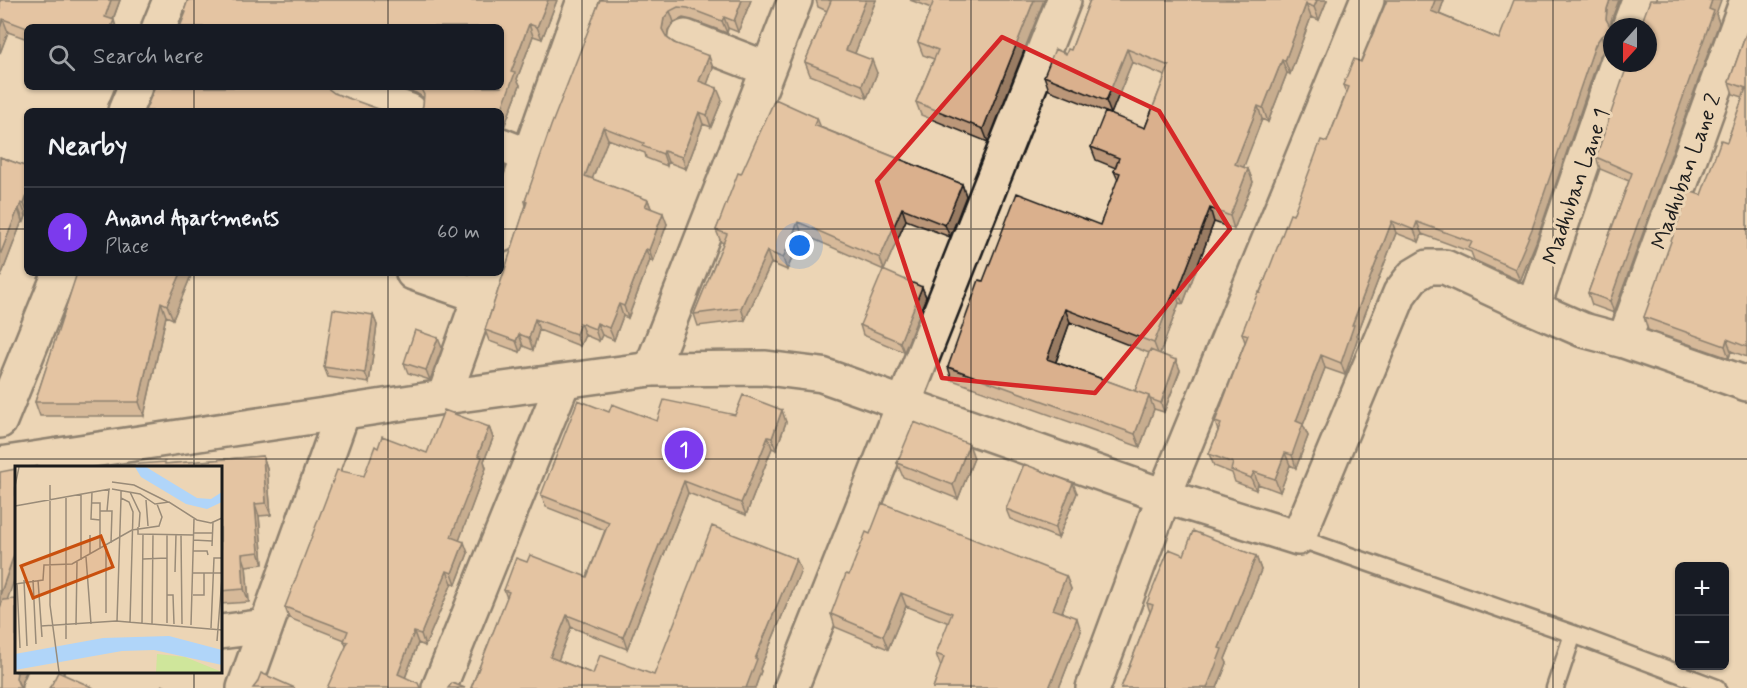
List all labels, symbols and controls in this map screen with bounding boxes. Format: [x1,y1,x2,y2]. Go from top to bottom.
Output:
north arrow [1603,18,1657,72]
search box [24,24,504,90]
icon: search [45,41,78,74]
text: Search here [93,43,204,71]
street label: Madhuban Lane 2 [1646,90,1728,254]
street label: Madhuban Lane 1 [1537,105,1617,268]
text: Nearby [48,130,127,164]
text: Anand Apartments [105,205,279,233]
text: 1 [63,219,72,246]
text: 60 m [437,219,480,246]
your location [785,231,814,260]
text: Place [105,233,149,260]
pin: 1 [664,428,704,472]
inset map [15,466,222,673]
map controls [1675,562,1729,670]
button: + [1675,562,1729,616]
button: − [1675,616,1729,670]

